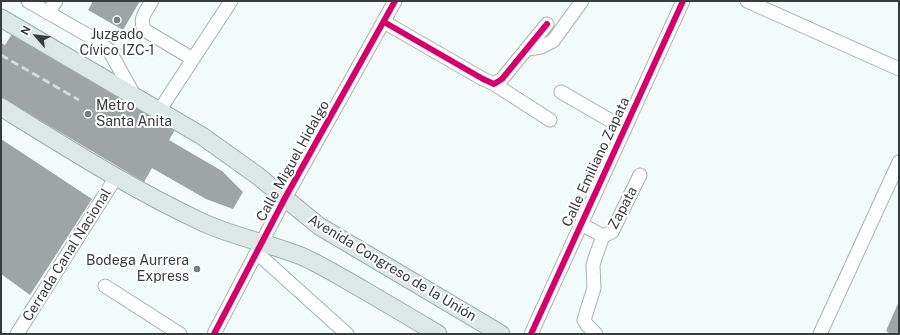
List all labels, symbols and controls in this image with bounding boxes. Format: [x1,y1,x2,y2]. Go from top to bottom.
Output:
marker: Juzgado Cívico IZC-1 [112,15,122,25]
north arrow [16,16,56,56]
text: N [18,24,33,37]
place label: Juzgado Cívico IZC-1 [80,27,154,60]
street label: Calle Emiliano Zapata [559,95,633,229]
place label: Metro Santa Anita [96,98,172,130]
street label: Calle Miguel Hidalgo [253,98,333,224]
marker: Metro Santa Anita [83,109,93,119]
street label: Zapata [605,184,641,232]
street label: Cerrada Canal Nacional [19,186,115,324]
street label: Avenida Congreso de la Unión [305,211,479,325]
place label: Bodega Aurrera Express [86,253,189,286]
marker: Bodega Aurrera Express [192,264,202,274]

